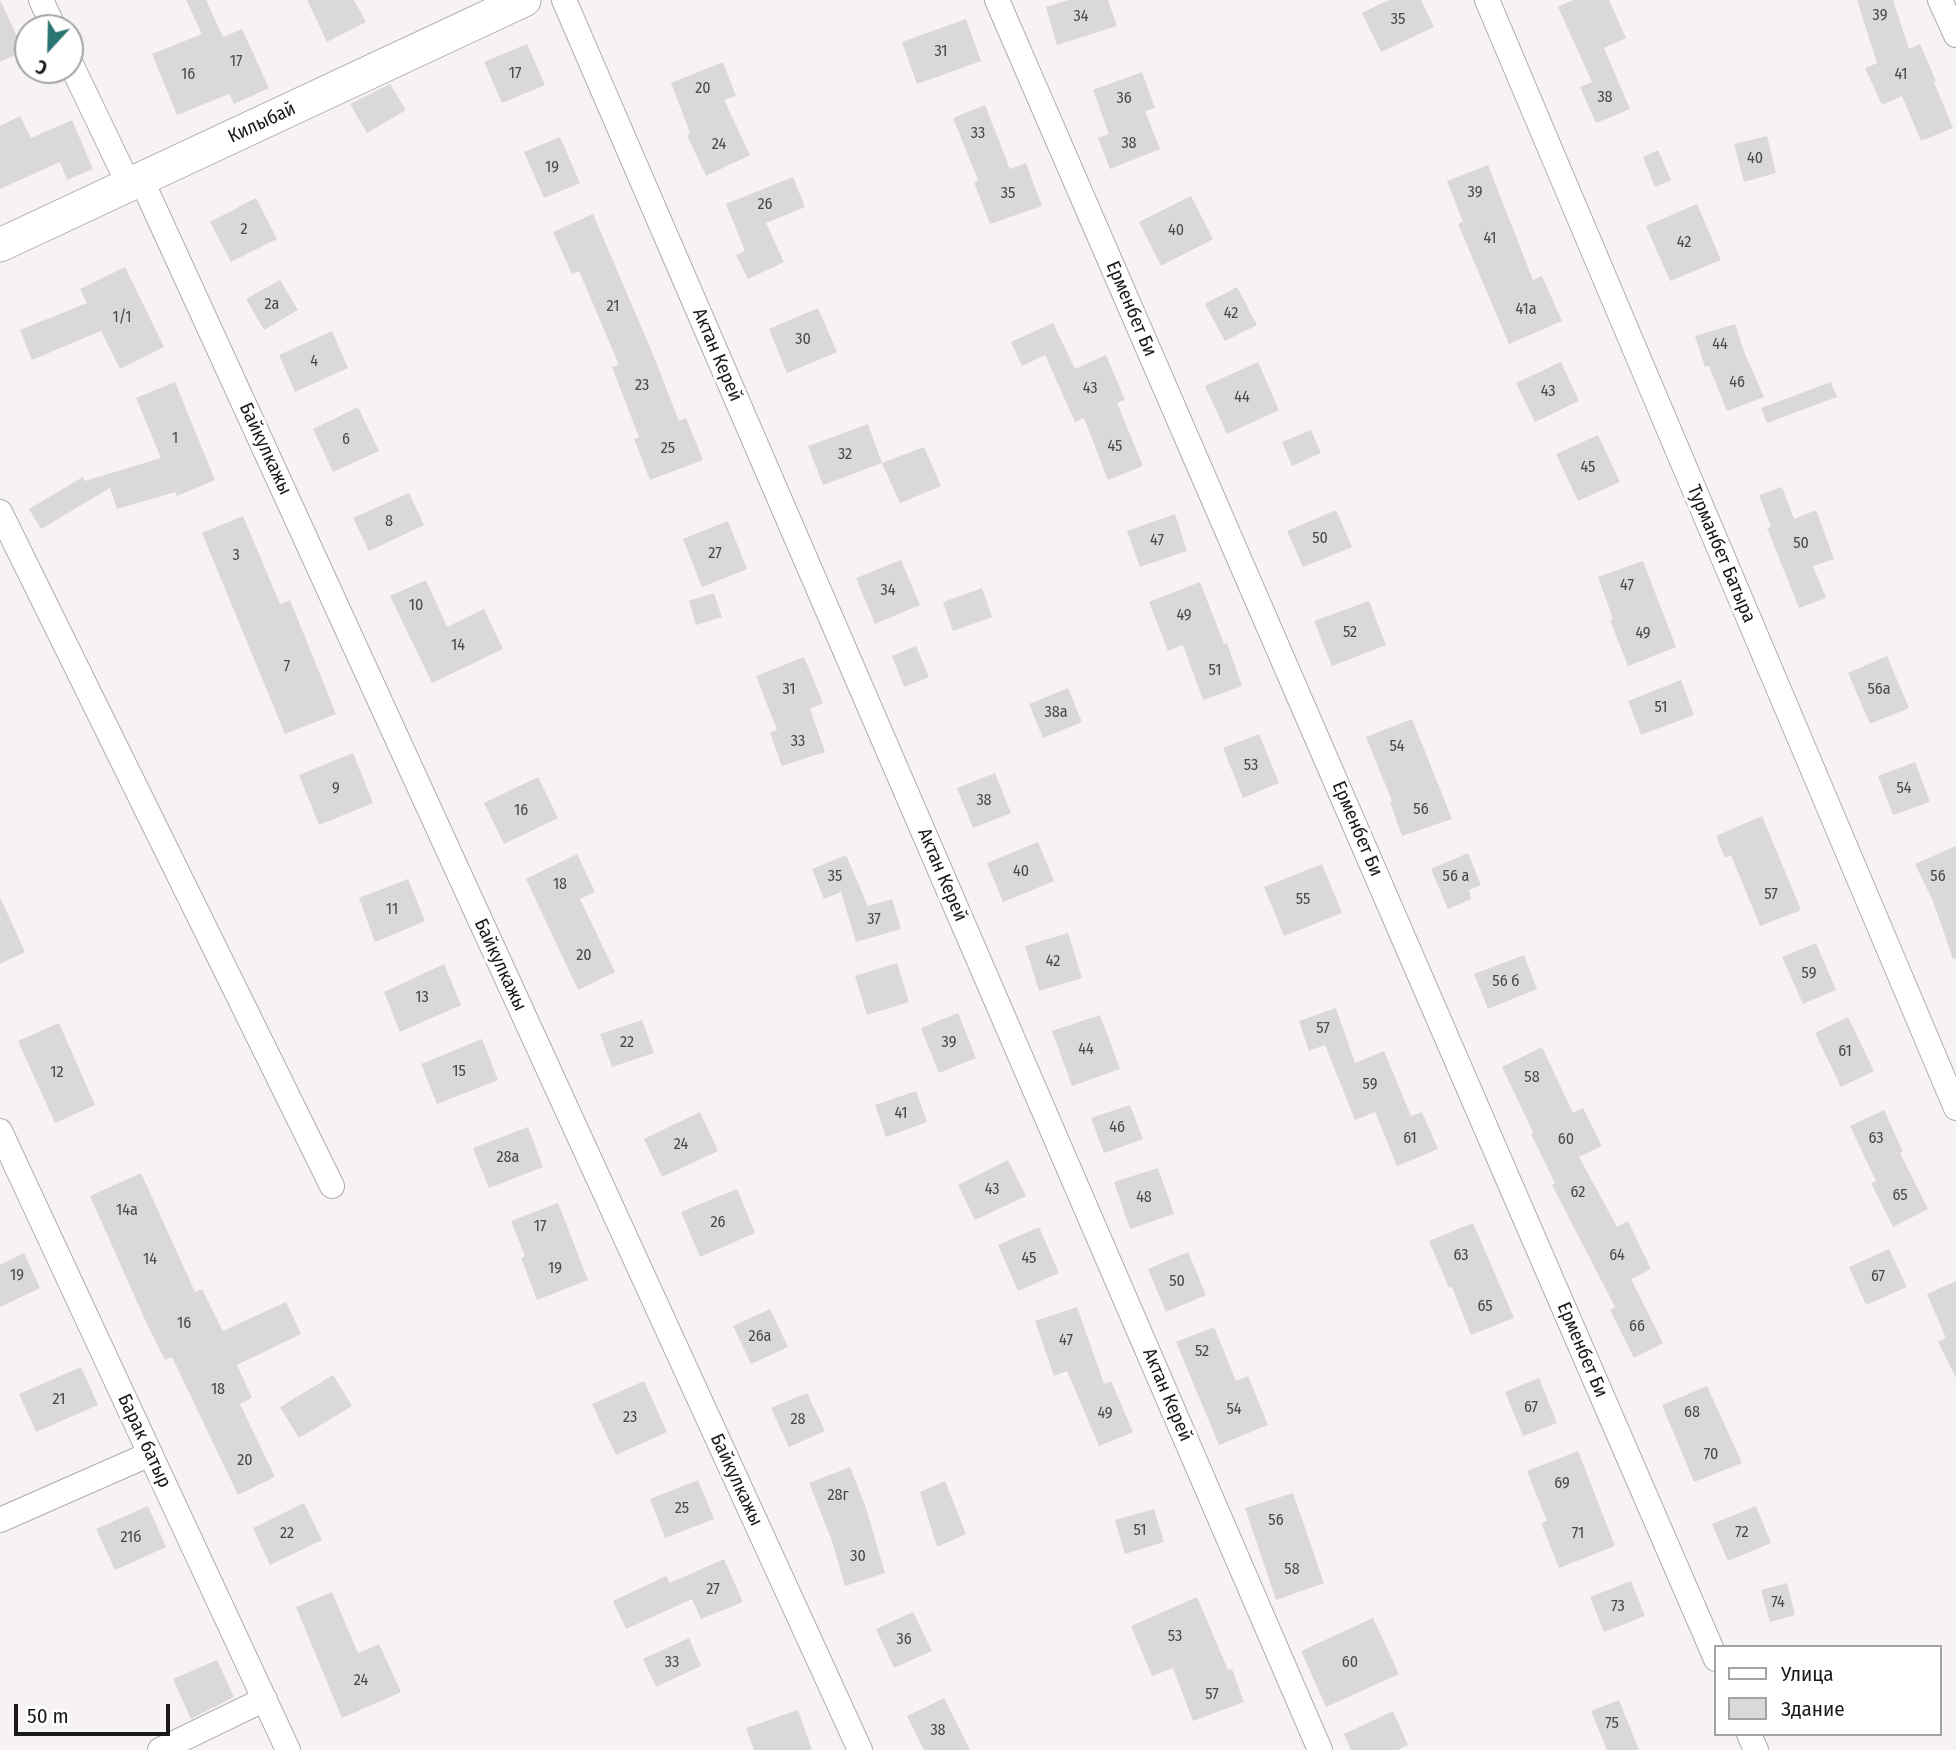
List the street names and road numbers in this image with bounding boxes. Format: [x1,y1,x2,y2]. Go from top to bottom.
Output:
street label: Килыбай [225,97,299,149]
street label: Ерменбет Би [1101,258,1161,360]
street label: Актан Керей [687,305,747,405]
street label: Байкулкажы [234,399,296,499]
street label: Турманбет Батыра [1682,482,1760,626]
street label: Ерменбет Би [1327,778,1387,880]
street label: Актан Керей [912,825,972,925]
street label: Байкулкажы [469,915,531,1015]
street label: Ерменбет Би [1552,1299,1612,1401]
street label: Актан Керей [1137,1345,1197,1445]
street label: Барак батыр [112,1390,176,1492]
street label: Байкулкажы [705,1430,767,1530]

